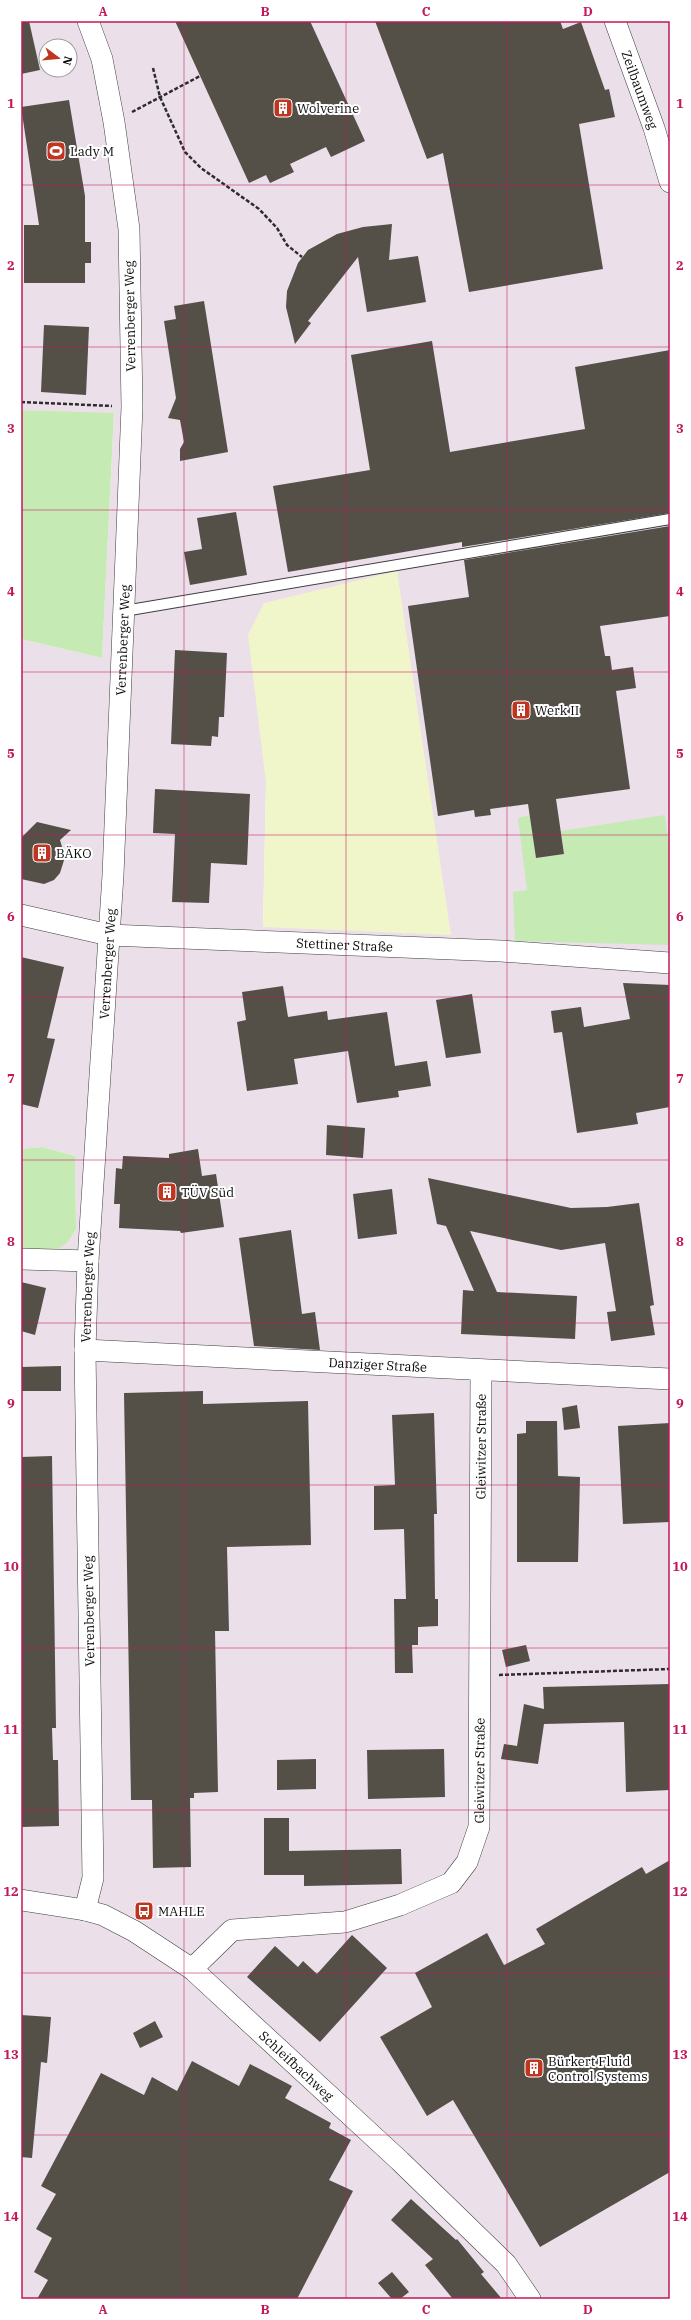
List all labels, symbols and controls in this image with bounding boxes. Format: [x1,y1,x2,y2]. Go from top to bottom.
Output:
text: A [98,3,108,20]
text: B [260,3,270,20]
text: C [422,3,431,20]
text: D [583,3,593,20]
north arrow [38,38,78,78]
street label: Zeilbaumweg [618,48,662,131]
text: N [60,55,76,67]
text: 1 [7,95,15,112]
text: 1 [676,95,684,112]
building icon: Wolverine [272,97,294,119]
place label: Wolverine [297,100,359,117]
sports icon: Lady M [45,140,67,162]
place label: Lady M [70,143,114,160]
text: 2 [7,257,15,274]
text: 2 [676,257,684,274]
street label: Verrenberger Weg [121,260,139,372]
text: 3 [7,420,15,437]
text: 3 [676,420,684,437]
text: 4 [7,583,15,600]
text: 4 [676,583,684,600]
street label: Verrenberger Weg [112,584,133,696]
building icon: Werk II [510,699,532,721]
place label: Werk II [535,702,579,719]
text: 5 [7,745,15,762]
text: 5 [676,745,684,762]
building icon: BÄKO [31,842,53,864]
place label: BÄKO [56,845,92,862]
text: 6 [7,908,15,925]
street label: Verrenberger Weg [95,908,119,1020]
text: 6 [676,908,684,925]
street label: Stettiner Straße [296,934,393,955]
text: 7 [7,1070,15,1087]
text: 7 [676,1070,684,1087]
building icon: TÜV Süd [156,1181,178,1203]
place label: TÜV Süd [181,1184,234,1201]
street label: Verrenberger Weg [77,1231,98,1343]
text: 8 [7,1233,15,1250]
text: 8 [676,1233,684,1250]
street label: Danziger Straße [328,1354,427,1375]
street label: Gleiwitzer Straße [472,1394,489,1500]
text: 9 [7,1395,15,1412]
text: 9 [676,1395,684,1412]
street label: Verrenberger Weg [80,1555,98,1667]
text: 10 [3,1558,19,1575]
text: 10 [672,1558,688,1575]
street label: Gleiwitzer Straße [471,1718,488,1824]
text: 11 [3,1721,19,1738]
text: 11 [672,1721,688,1738]
text: 12 [3,1883,19,1900]
text: 12 [672,1883,688,1900]
bus stop icon: MAHLE [133,1900,155,1922]
place label: MAHLE [158,1903,205,1920]
street label: Schleifbachweg [256,2027,338,2104]
text: 13 [3,2046,19,2063]
text: 13 [672,2046,688,2063]
place label: Bürkert Fluid Control Systems [548,2053,648,2085]
building icon: Bürkert Fluid Control Systems [523,2057,545,2079]
text: 14 [3,2208,19,2225]
text: 14 [672,2208,688,2225]
text: A [98,2301,108,2318]
text: B [260,2301,270,2318]
text: C [422,2301,431,2318]
text: D [583,2301,593,2318]

